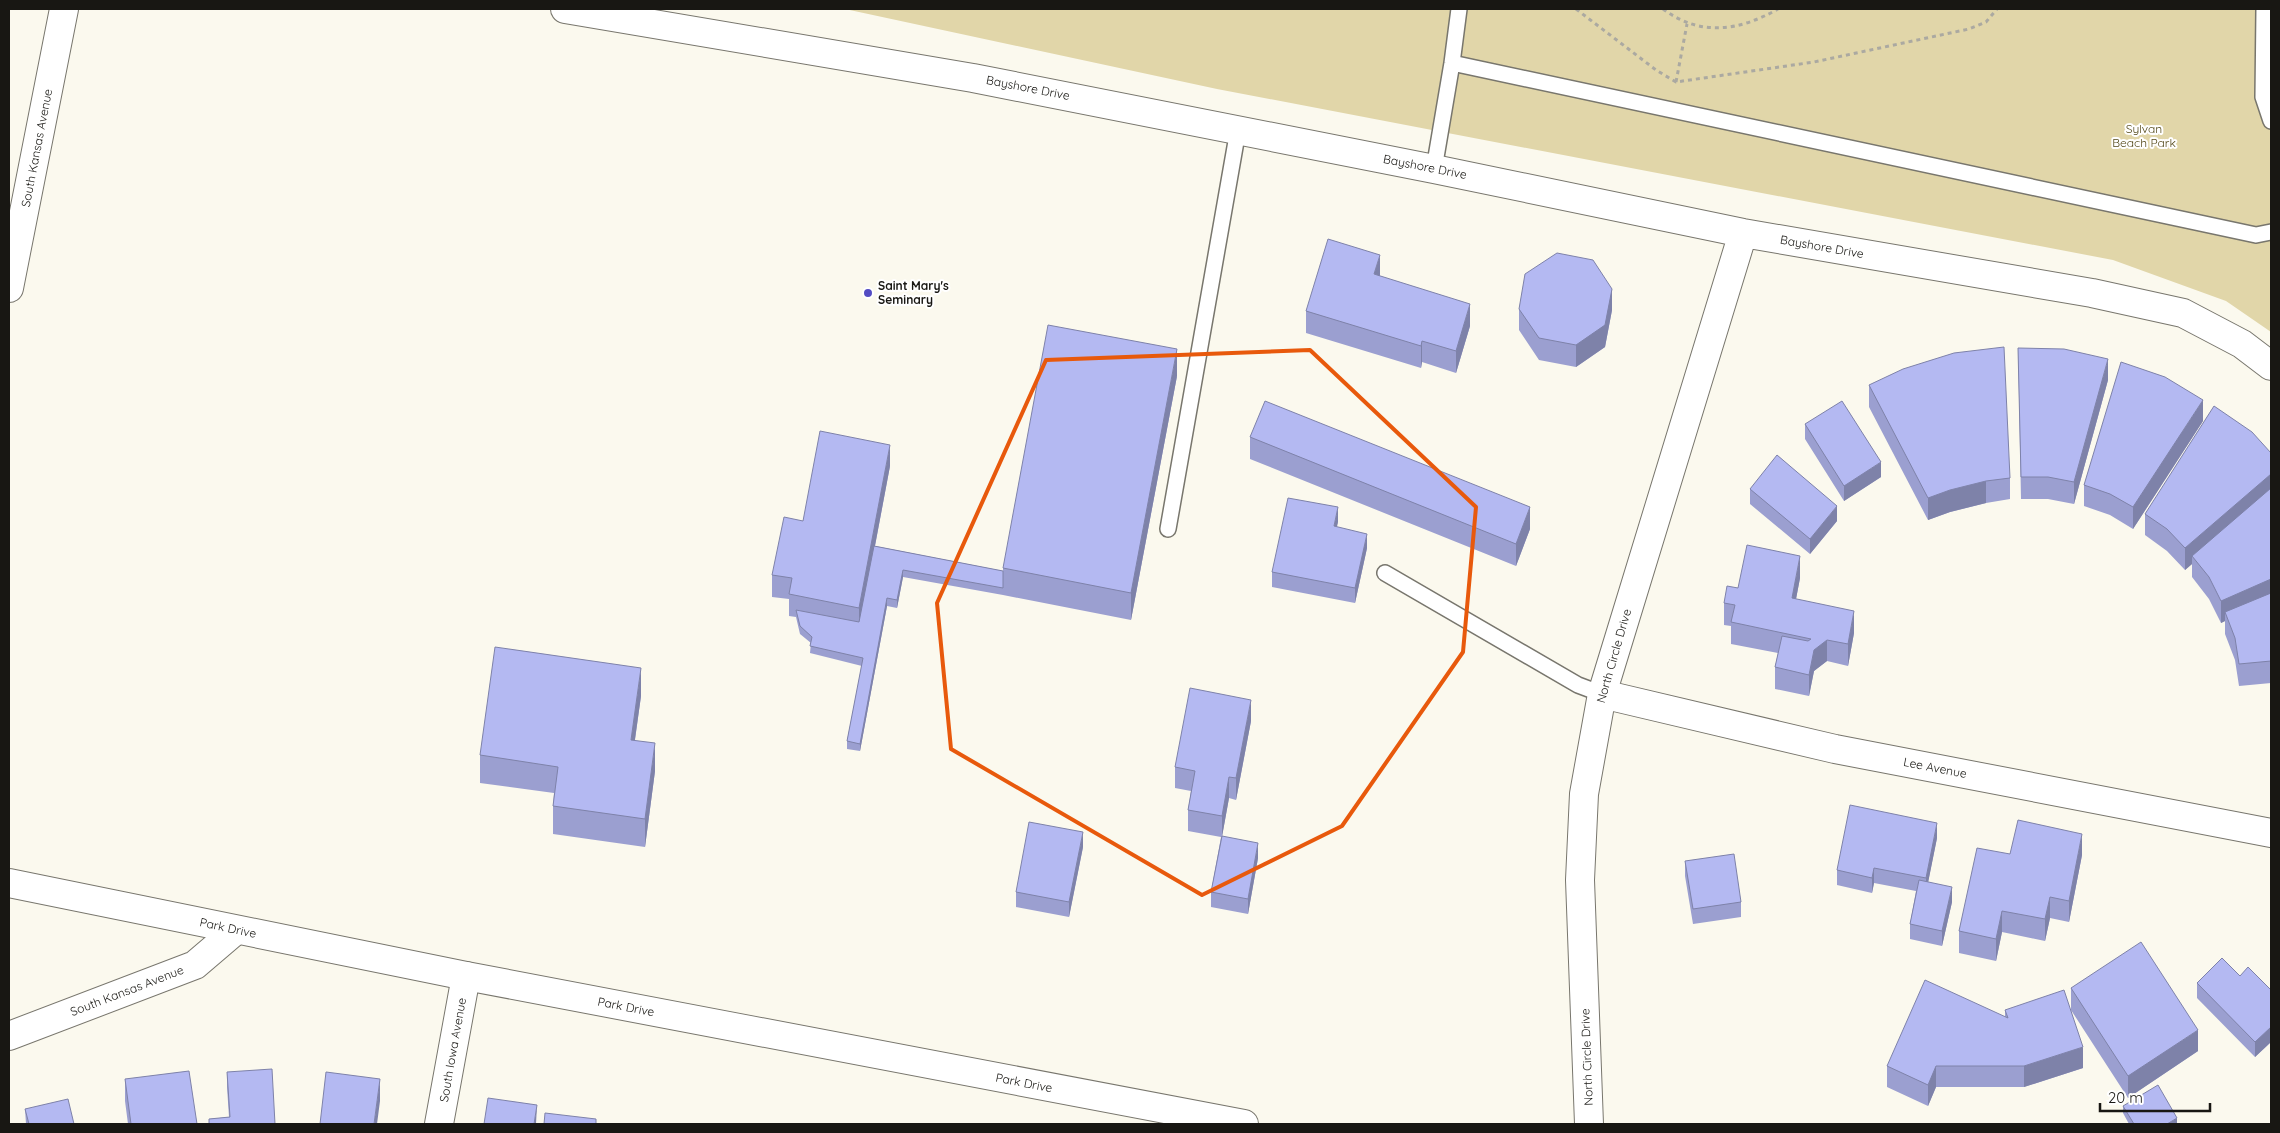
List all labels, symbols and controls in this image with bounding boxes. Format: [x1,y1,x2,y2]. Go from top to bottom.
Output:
street label: Bayshore Drive [985,72,1071,103]
street label: South Kansas Avenue [18,87,55,208]
park label: Sylvan Beach Park [2112,121,2176,150]
street label: Bayshore Drive [1382,151,1468,182]
street label: Bayshore Drive [1779,232,1865,261]
place label: Saint Mary's Seminary [878,278,949,307]
marker: Saint Mary's Seminary [862,287,874,299]
street label: North Circle Drive [1593,607,1634,705]
street label: Lee Avenue [1902,754,1968,781]
street label: Park Drive [198,914,258,941]
street label: South Kansas Avenue [68,962,186,1019]
street label: Park Drive [596,994,656,1019]
street label: South Iowa Avenue [436,996,469,1103]
street label: North Circle Drive [1577,1008,1596,1106]
street label: Park Drive [994,1070,1054,1095]
scale bar [2100,1080,2210,1112]
text: 20 m [2108,1088,2143,1107]

